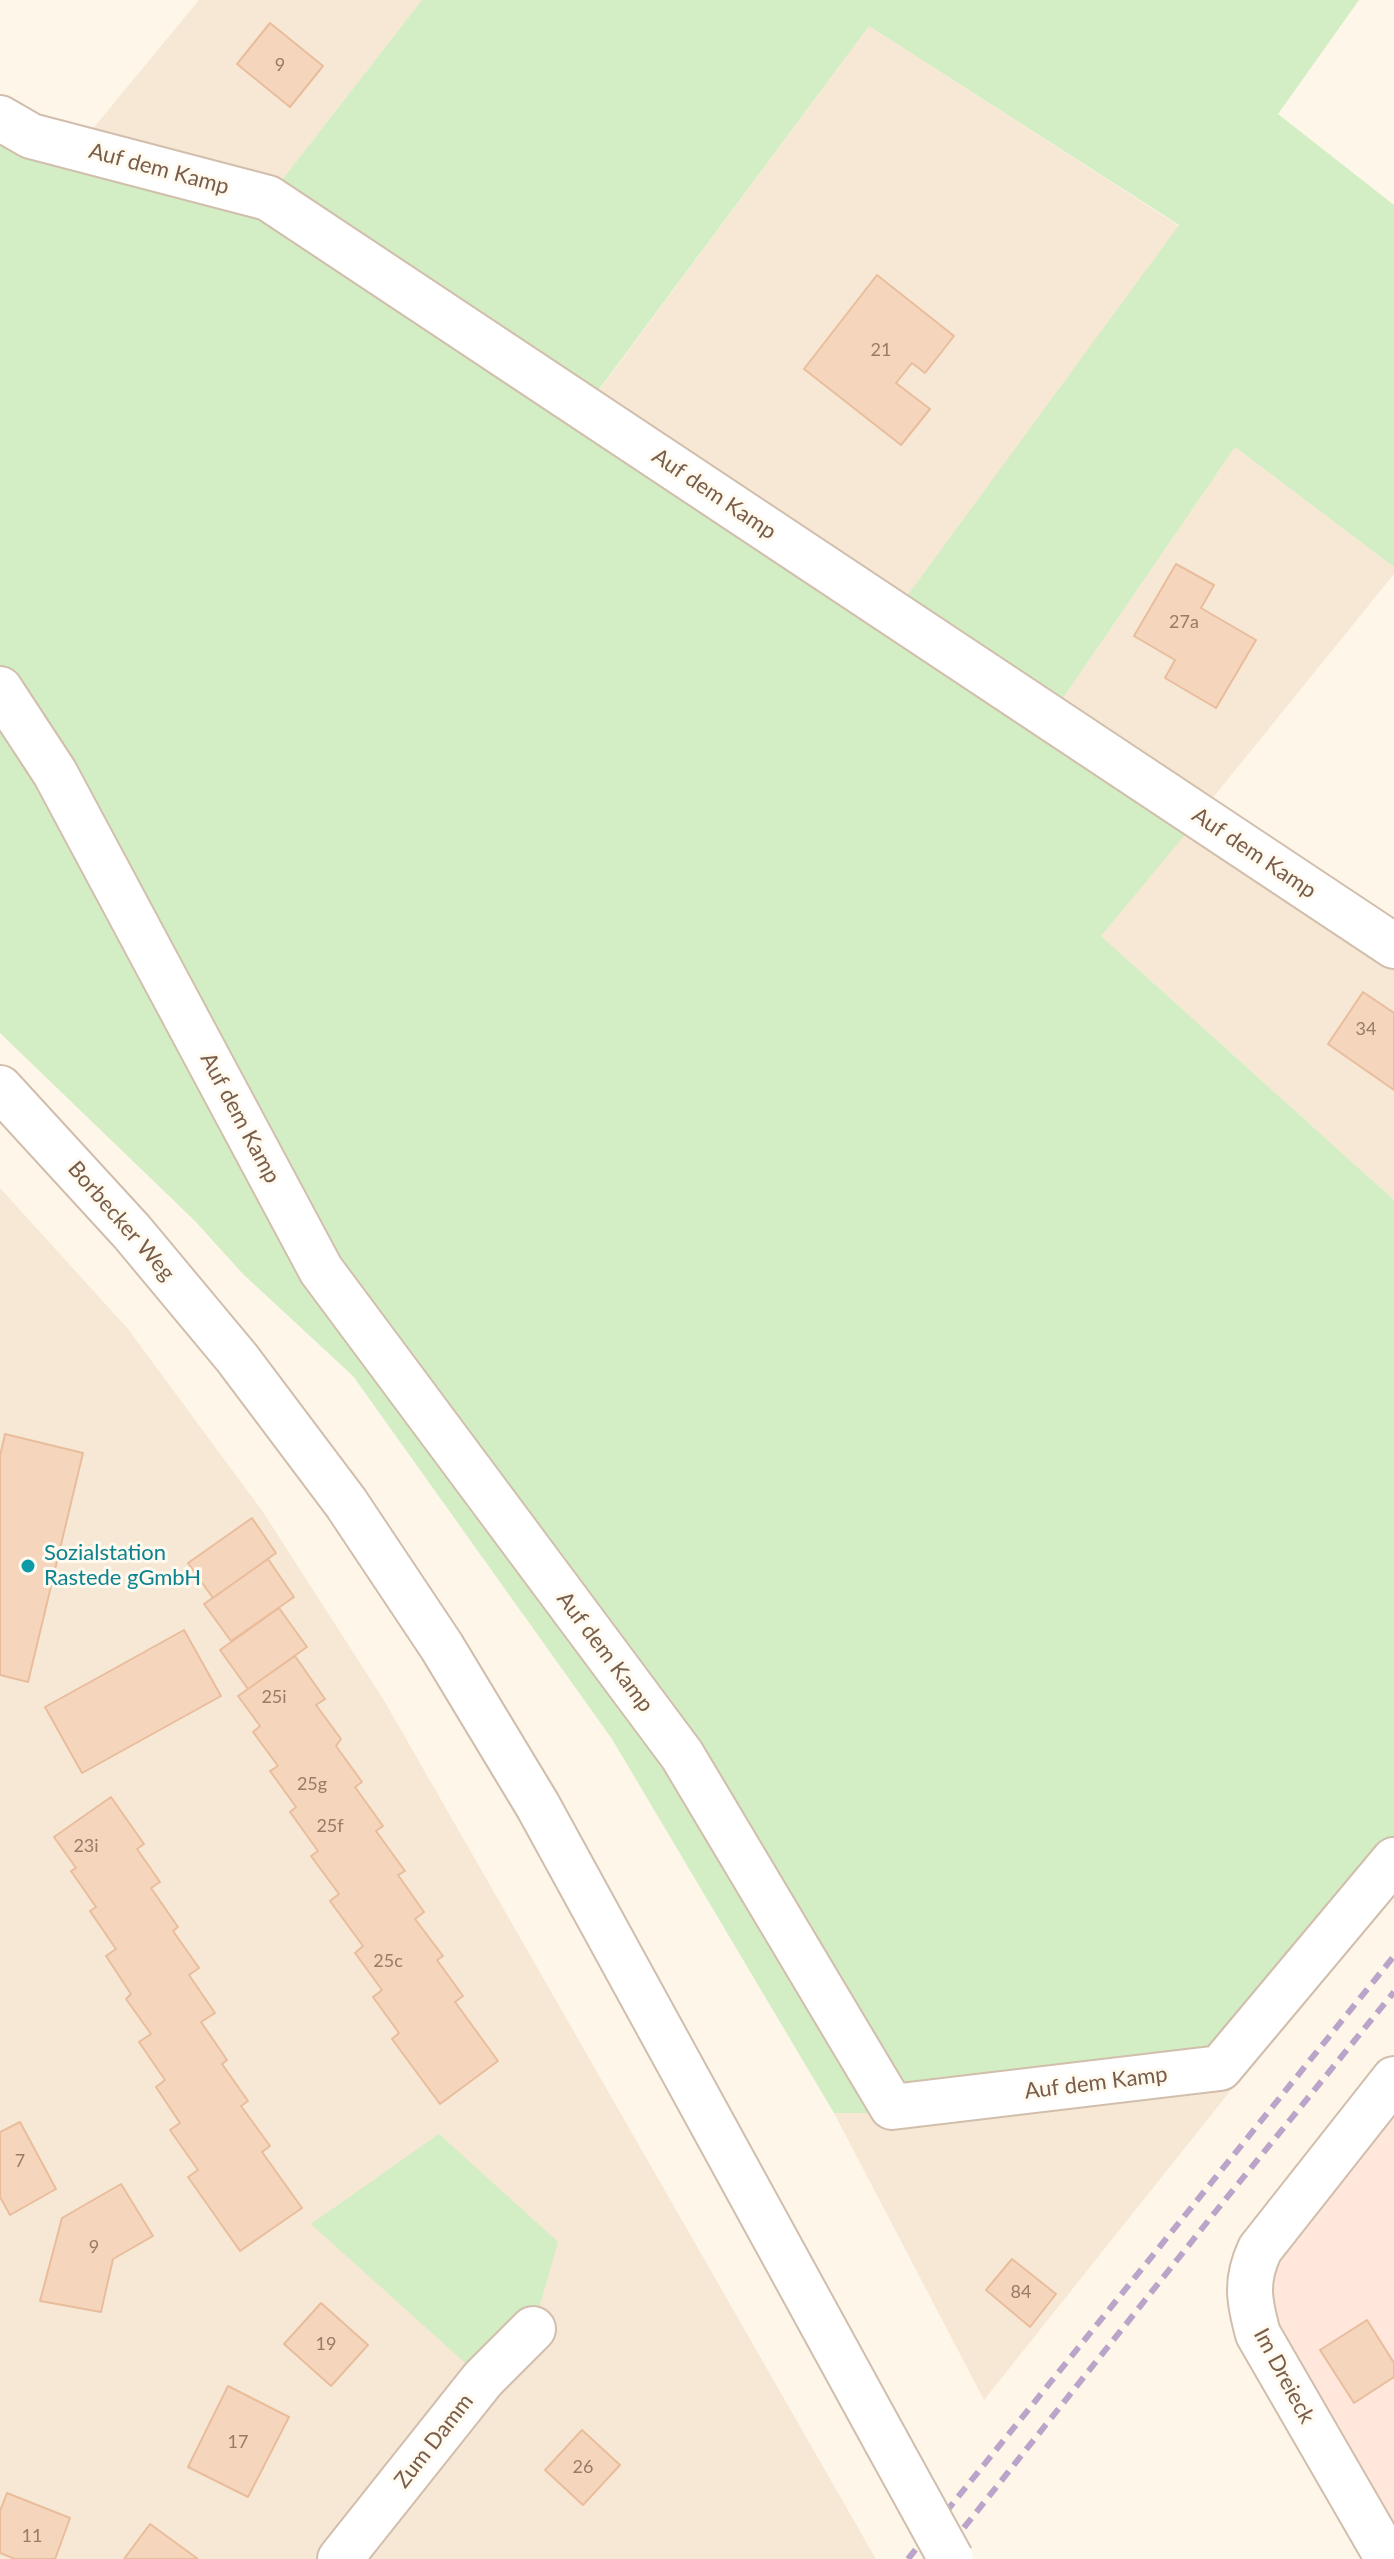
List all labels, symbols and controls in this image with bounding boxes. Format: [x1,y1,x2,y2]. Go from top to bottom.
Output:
house number: 9 [275,54,285,76]
street label: Auf dem Kamp [86,138,232,200]
house number: 21 [871,339,891,361]
street label: Auf dem Kamp [647,443,781,545]
house number: 27a [1169,611,1199,633]
street label: Auf dem Kamp [1187,802,1321,904]
house number: 34 [1356,1018,1376,1040]
street label: Auf dem Kamp [195,1048,285,1188]
street label: Borbecker Weg [62,1156,180,1286]
place label: Sozialstation Rastede gGmbH [44,1540,201,1592]
marker: Sozialstation Rastede gGmbH [19,1557,37,1575]
street label: Auf dem Kamp [551,1587,659,1717]
house number: 25i [261,1686,287,1708]
house number: 25g [297,1773,327,1795]
house number: 25f [316,1815,344,1837]
house number: 23i [73,1835,99,1857]
house number: 25c [373,1950,403,1972]
street label: Auf dem Kamp [1023,2061,1169,2105]
house number: 7 [15,2150,25,2172]
house number: 9 [89,2236,99,2258]
house number: 84 [1011,2281,1031,2303]
street label: Im Dreieck [1248,2324,1320,2428]
house number: 19 [316,2333,336,2355]
street label: Zum Damm [389,2389,479,2493]
house number: 17 [228,2431,248,2453]
house number: 26 [573,2456,593,2478]
house number: 11 [22,2525,42,2547]

